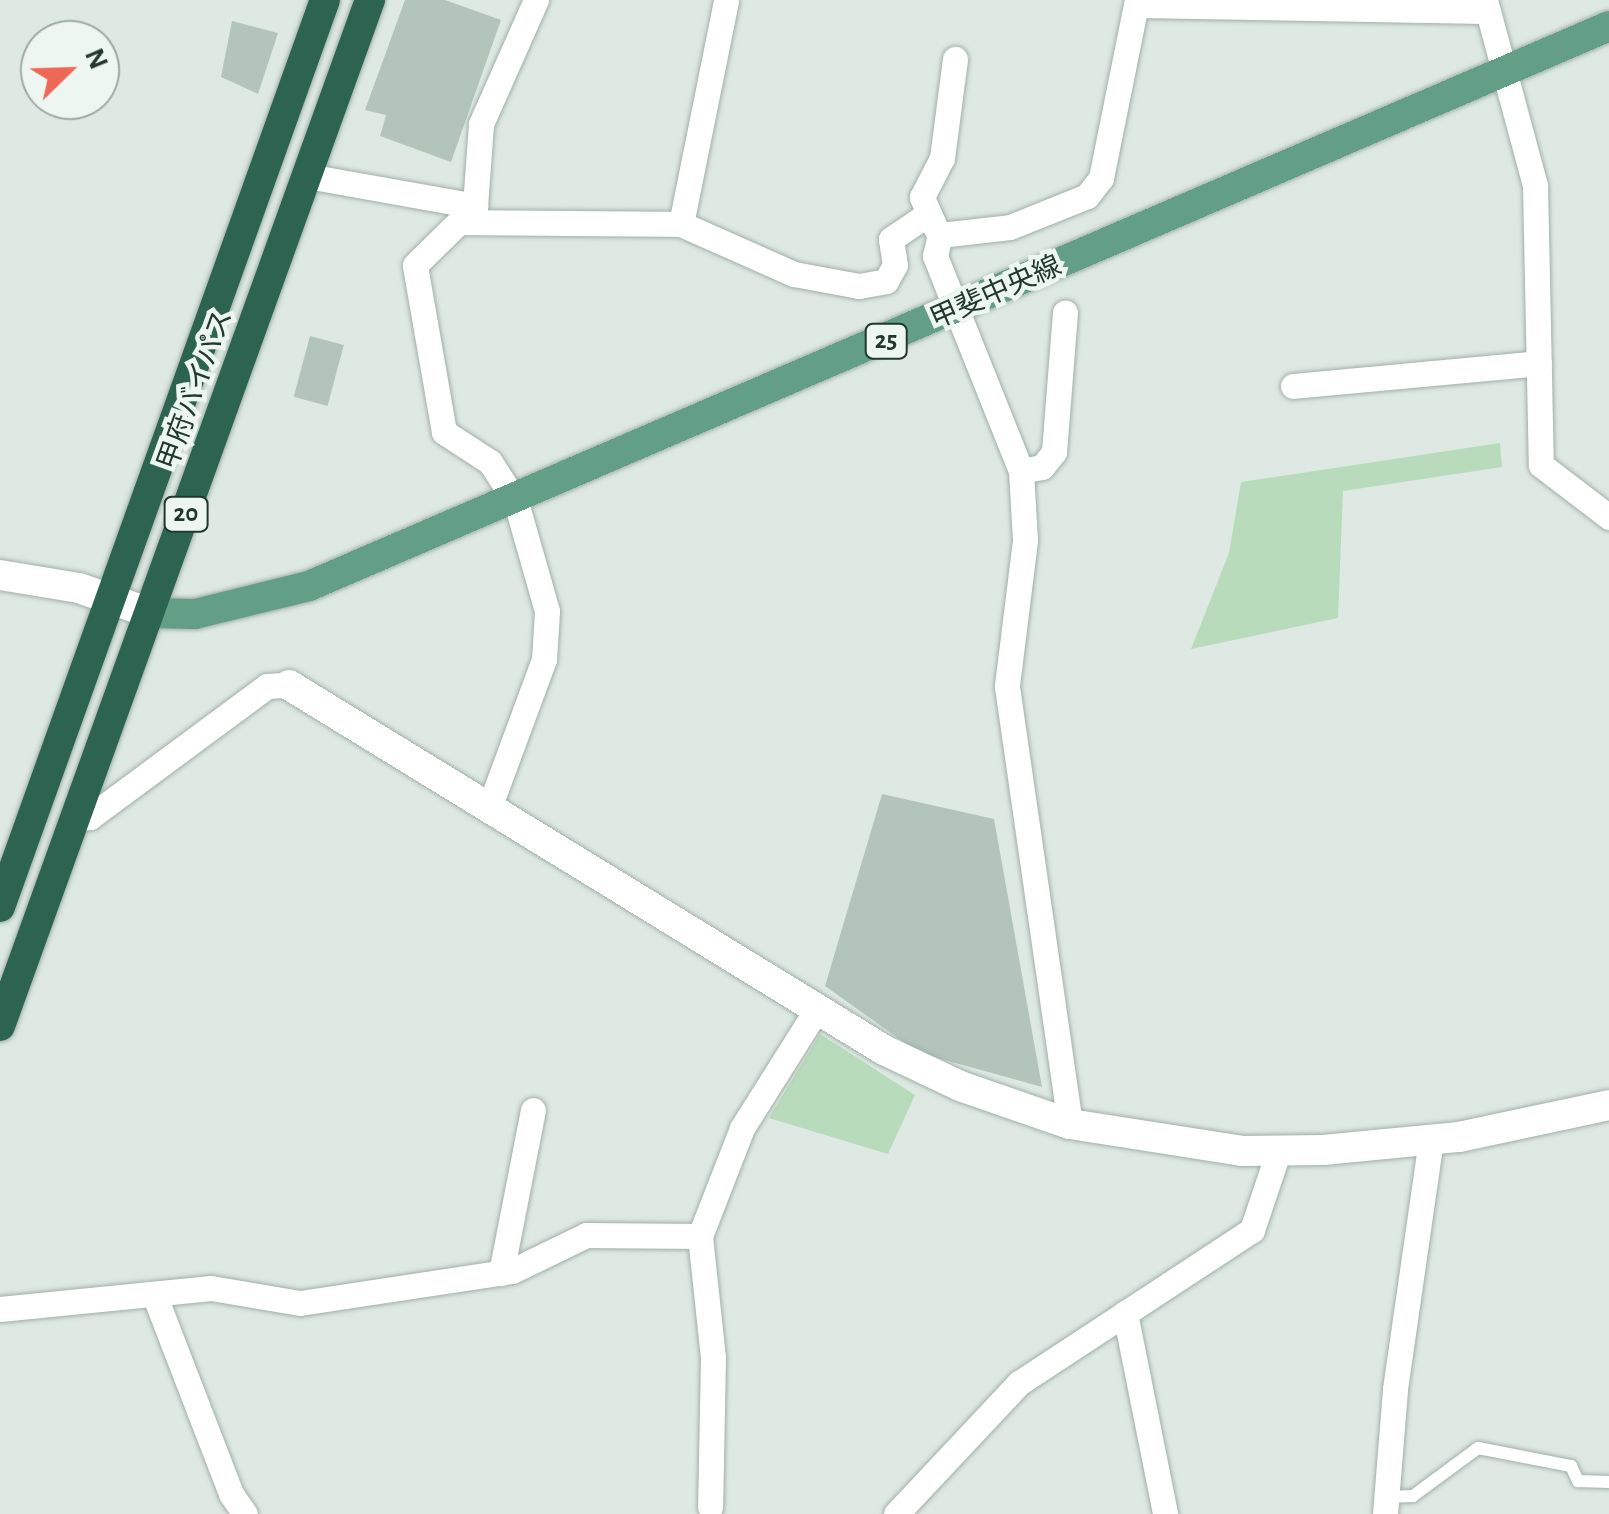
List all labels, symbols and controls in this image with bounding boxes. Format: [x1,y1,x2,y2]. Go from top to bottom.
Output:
north arrow [20,20,120,120]
text: N [79,45,112,73]
street label: 甲斐中央線 [925,249,1067,337]
street label: 甲府バイパス [151,305,241,475]
road number: 25 [864,321,908,361]
road number: 20 [164,494,208,534]

